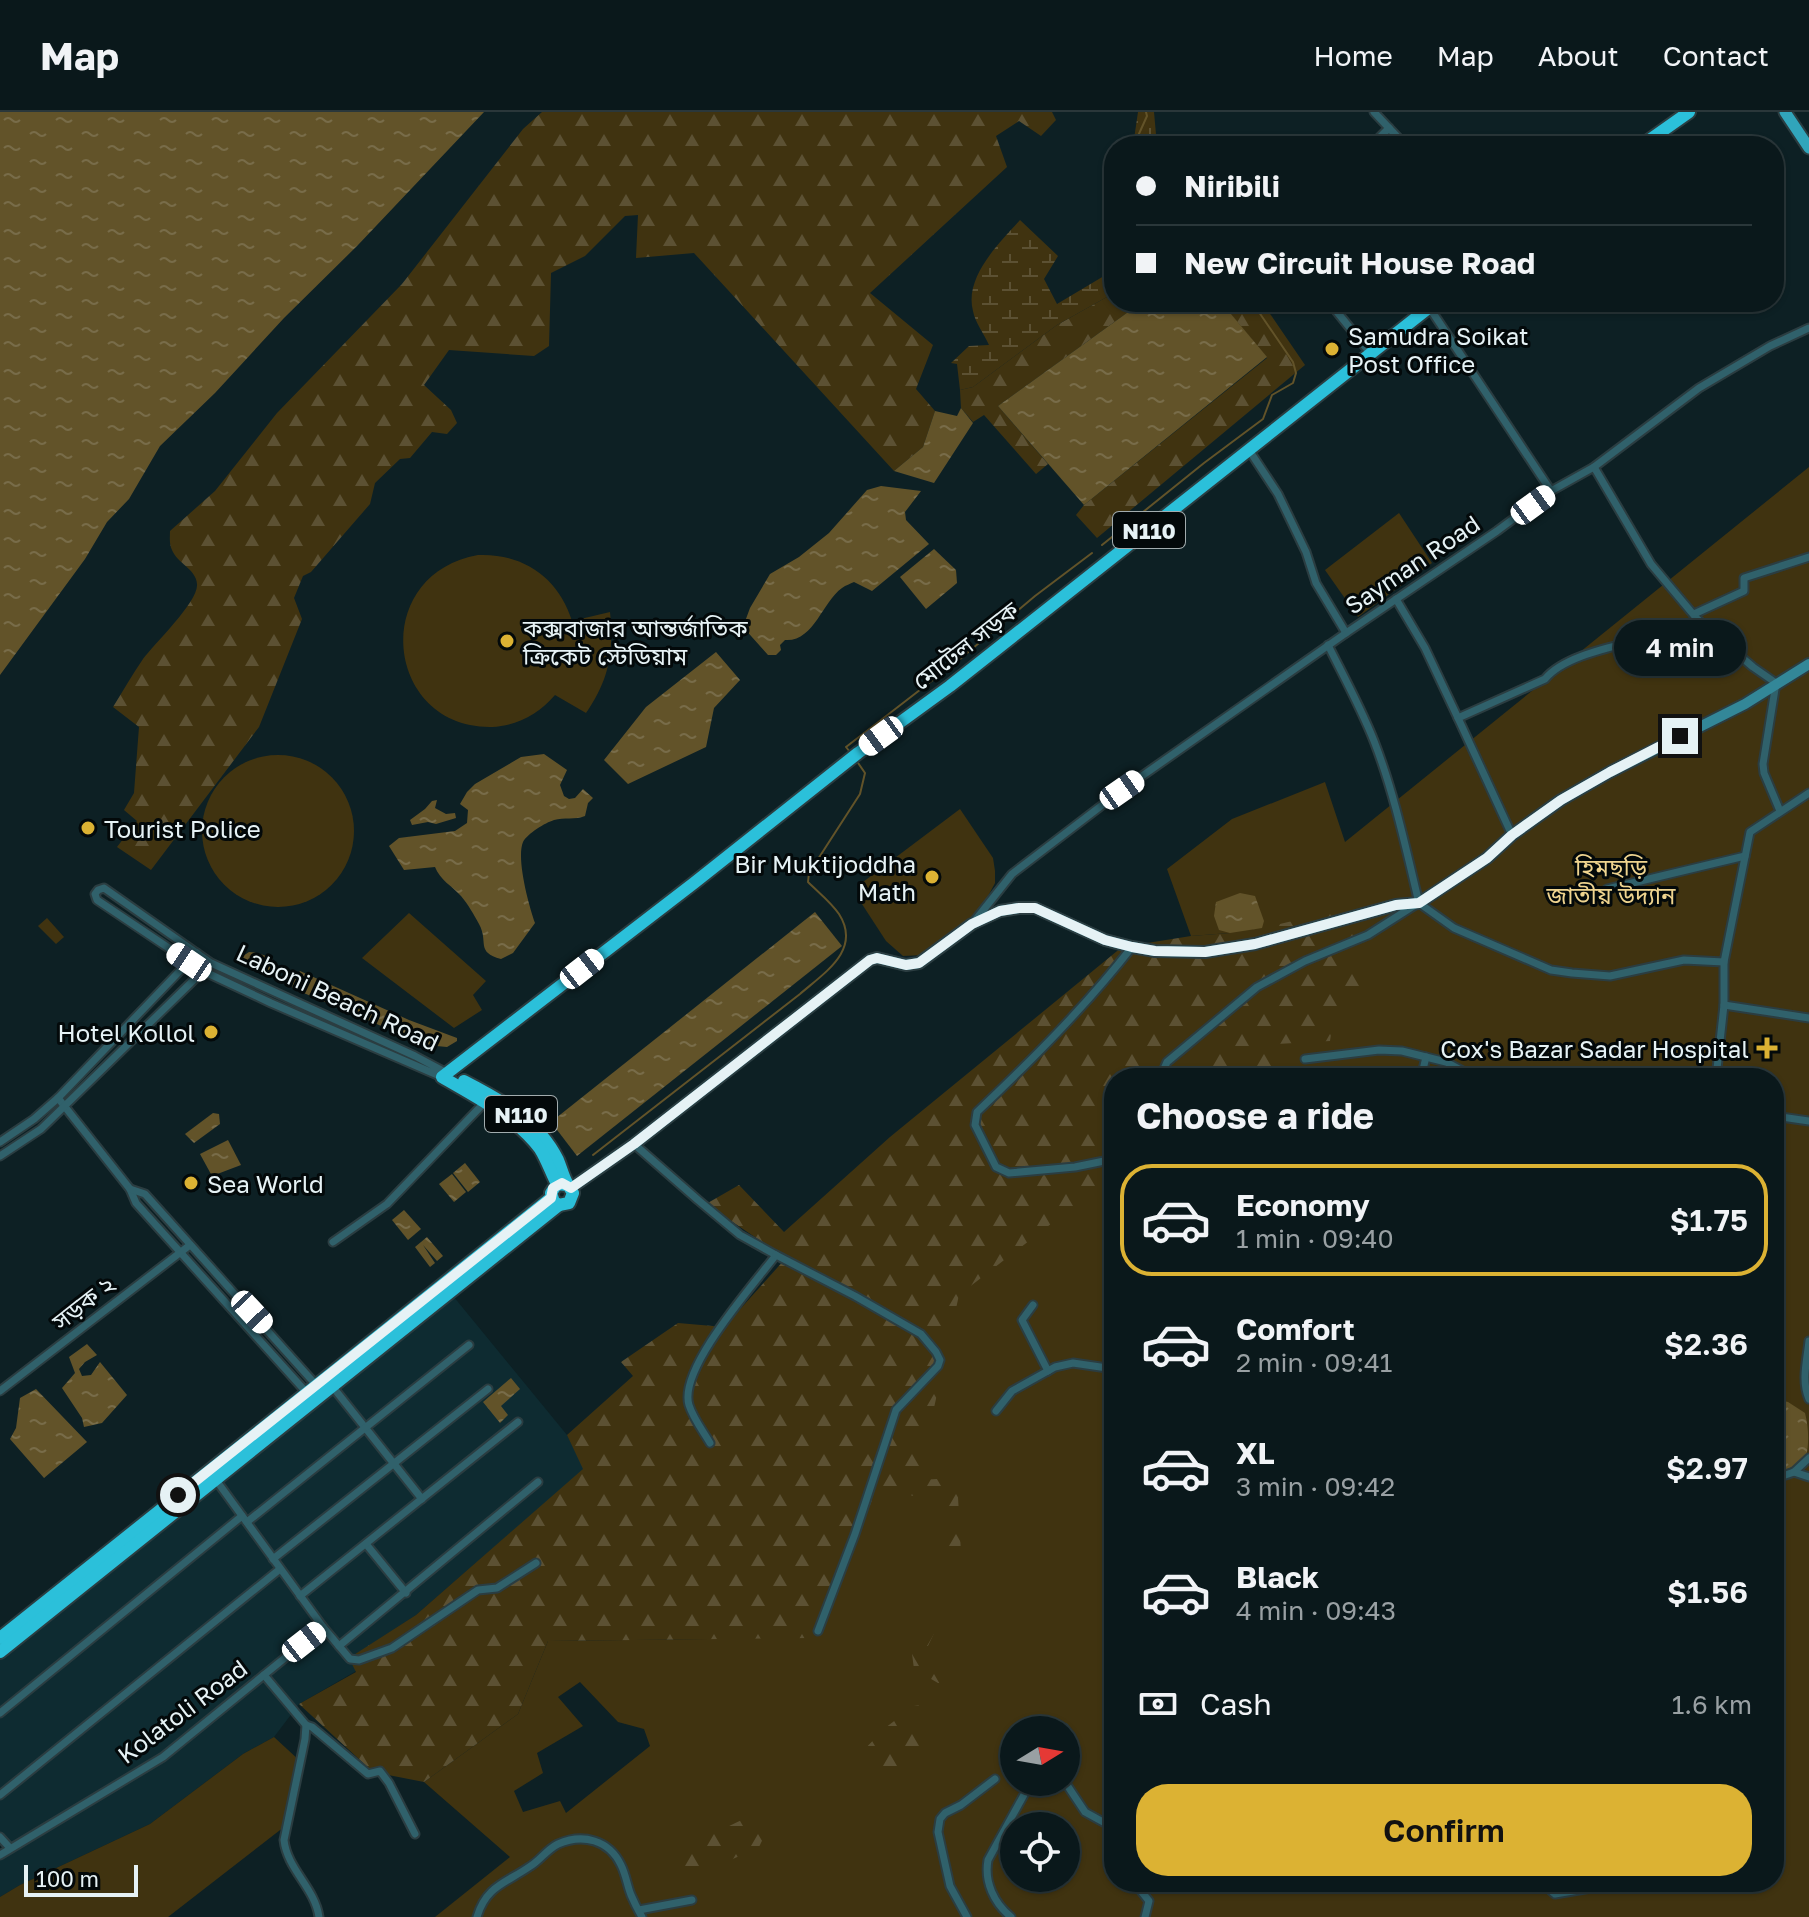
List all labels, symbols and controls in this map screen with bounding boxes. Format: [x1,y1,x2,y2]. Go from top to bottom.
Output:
text: Map [40,33,119,78]
text: Home [1314,39,1393,72]
text: Map [1437,39,1494,72]
text: About [1538,39,1619,72]
text: Contact [1663,39,1769,72]
text: Niribili [1184,168,1280,204]
text: New Circuit House Road [1184,245,1535,281]
place label: Samudra Soikat Post Office [1348,321,1529,378]
marker: Samudra Soikat Post Office [1323,340,1341,358]
car [1507,481,1559,529]
street label: Sayman Road [1339,508,1485,620]
road number: N110 [1113,512,1185,548]
street label: মোটেল সড়ক [906,594,1024,695]
place label: কক্সবাজার আন্তর্জাতিক ক্রিকেট স্টেডিয়াম [522,613,748,670]
callout: 4 min [1614,620,1746,676]
marker: কক্সবাজার আন্তর্জাতিক ক্রিকেট স্টেডিয়াম [498,632,516,650]
text: 4 min [1646,632,1714,663]
car [855,712,907,760]
route end [1662,718,1698,754]
car [1095,766,1149,814]
place label: Tourist Police [104,814,261,843]
marker: Tourist Police [79,819,97,837]
place label: Bir Muktijoddha Math [734,849,916,906]
park label: হিমছড়ি জাতীয় উদ্যান [1545,852,1676,909]
marker: Bir Muktijoddha Math [923,868,941,886]
street label: Laboni Beach Road [232,937,444,1057]
car [162,939,216,985]
car [556,945,608,993]
place label: Hotel Kollol [57,1018,195,1047]
marker: Hotel Kollol [202,1023,220,1041]
place label: Cox's Bazar Sadar Hospital [1440,1034,1749,1063]
marker: Cox's Bazar Sadar Hospital [1756,1037,1778,1059]
text: Choose a ride [1136,1094,1374,1137]
road number: N110 [485,1096,557,1132]
place label: Sea World [207,1169,324,1198]
marker: Sea World [182,1174,200,1192]
icon: car [1140,1184,1212,1256]
text: Economy [1236,1187,1370,1223]
text: $1.75 [1670,1202,1748,1238]
text: 1 min · 09:40 [1236,1223,1394,1254]
street label: সড়ক ২ [45,1269,120,1336]
car [227,1286,277,1338]
icon: car [1140,1308,1212,1380]
text: Comfort [1236,1311,1355,1347]
text: $2.36 [1664,1326,1748,1362]
text: 2 min · 09:41 [1236,1347,1392,1378]
icon: car [1140,1432,1212,1504]
text: XL [1236,1435,1275,1471]
text: $2.97 [1666,1450,1748,1486]
text: 3 min · 09:42 [1236,1471,1395,1502]
route start [160,1477,196,1513]
icon: car [1140,1556,1212,1628]
text: Black [1236,1559,1319,1595]
text: $1.56 [1667,1574,1748,1610]
text: 4 min · 09:43 [1236,1595,1396,1626]
car [278,1618,330,1666]
street label: Kolatoli Road [112,1653,252,1769]
icon: cash [1136,1682,1180,1726]
text: Cash [1200,1686,1272,1722]
text: 1.6 km [1672,1689,1752,1720]
north arrow [1000,1716,1080,1796]
map controls [1000,1716,1080,1892]
button: Confirm [1136,1784,1752,1876]
button: locate [1000,1812,1080,1892]
scale bar [24,1861,138,1897]
text: 100 m [36,1865,99,1892]

